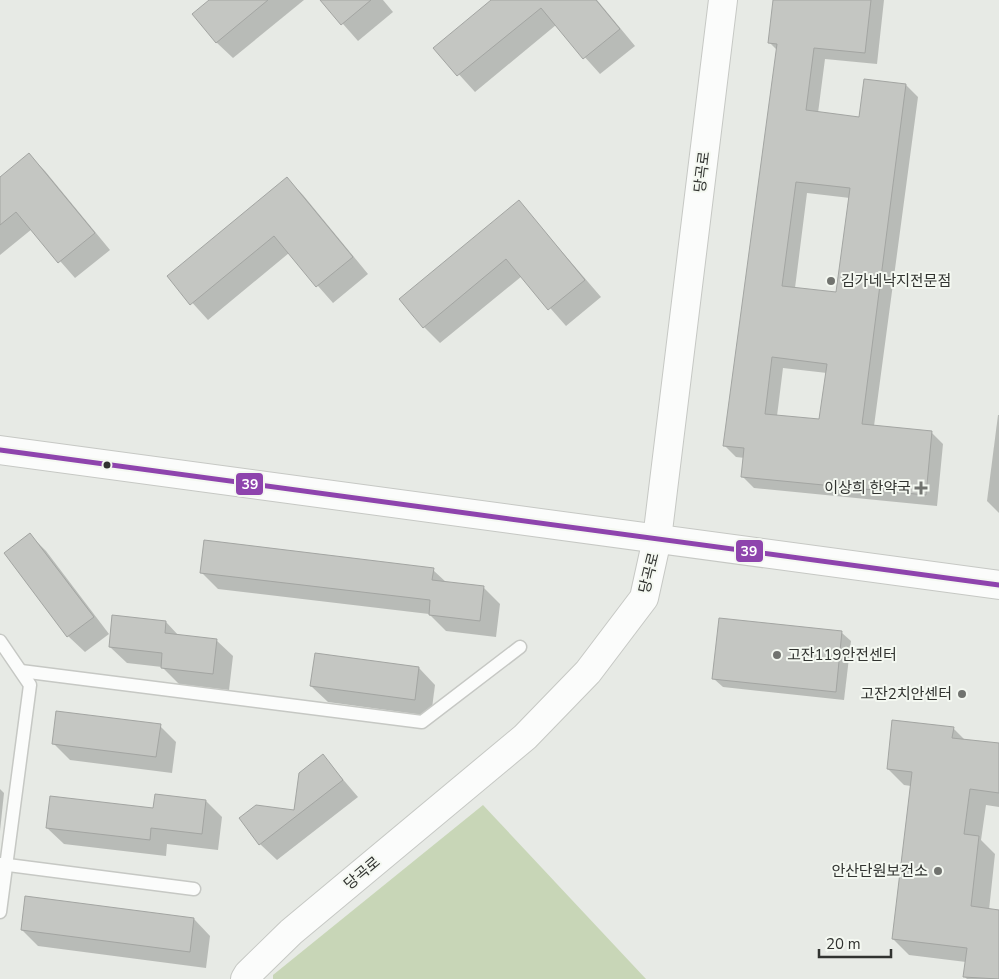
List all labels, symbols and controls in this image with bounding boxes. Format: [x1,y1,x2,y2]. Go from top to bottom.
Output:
street label: 당곡로 [690,150,714,194]
place label: 김가네낙지전문점 [841,271,951,291]
marker: 김가네낙지전문점 [825,275,837,287]
unlabelled marker [102,460,112,470]
line badge: 39 [235,472,264,496]
text: 39 [242,475,258,494]
place label: 이상희 한약국 [824,478,911,498]
marker: 이상희 한약국 [915,482,927,494]
line badge: 39 [735,539,764,563]
text: 39 [741,542,757,561]
street label: 당곡로 [634,550,664,596]
place label: 고잔119안전센터 [787,645,897,665]
marker: 고잔119안전센터 [771,649,783,661]
place label: 고잔2치안센터 [860,684,952,704]
marker: 고잔2치안센터 [956,688,968,700]
street label: 당곡로 [340,852,384,894]
place label: 안산단원보건소 [831,861,928,881]
marker: 안산단원보건소 [932,865,944,877]
scale bar [819,926,892,958]
text: 20 m [826,934,861,954]

